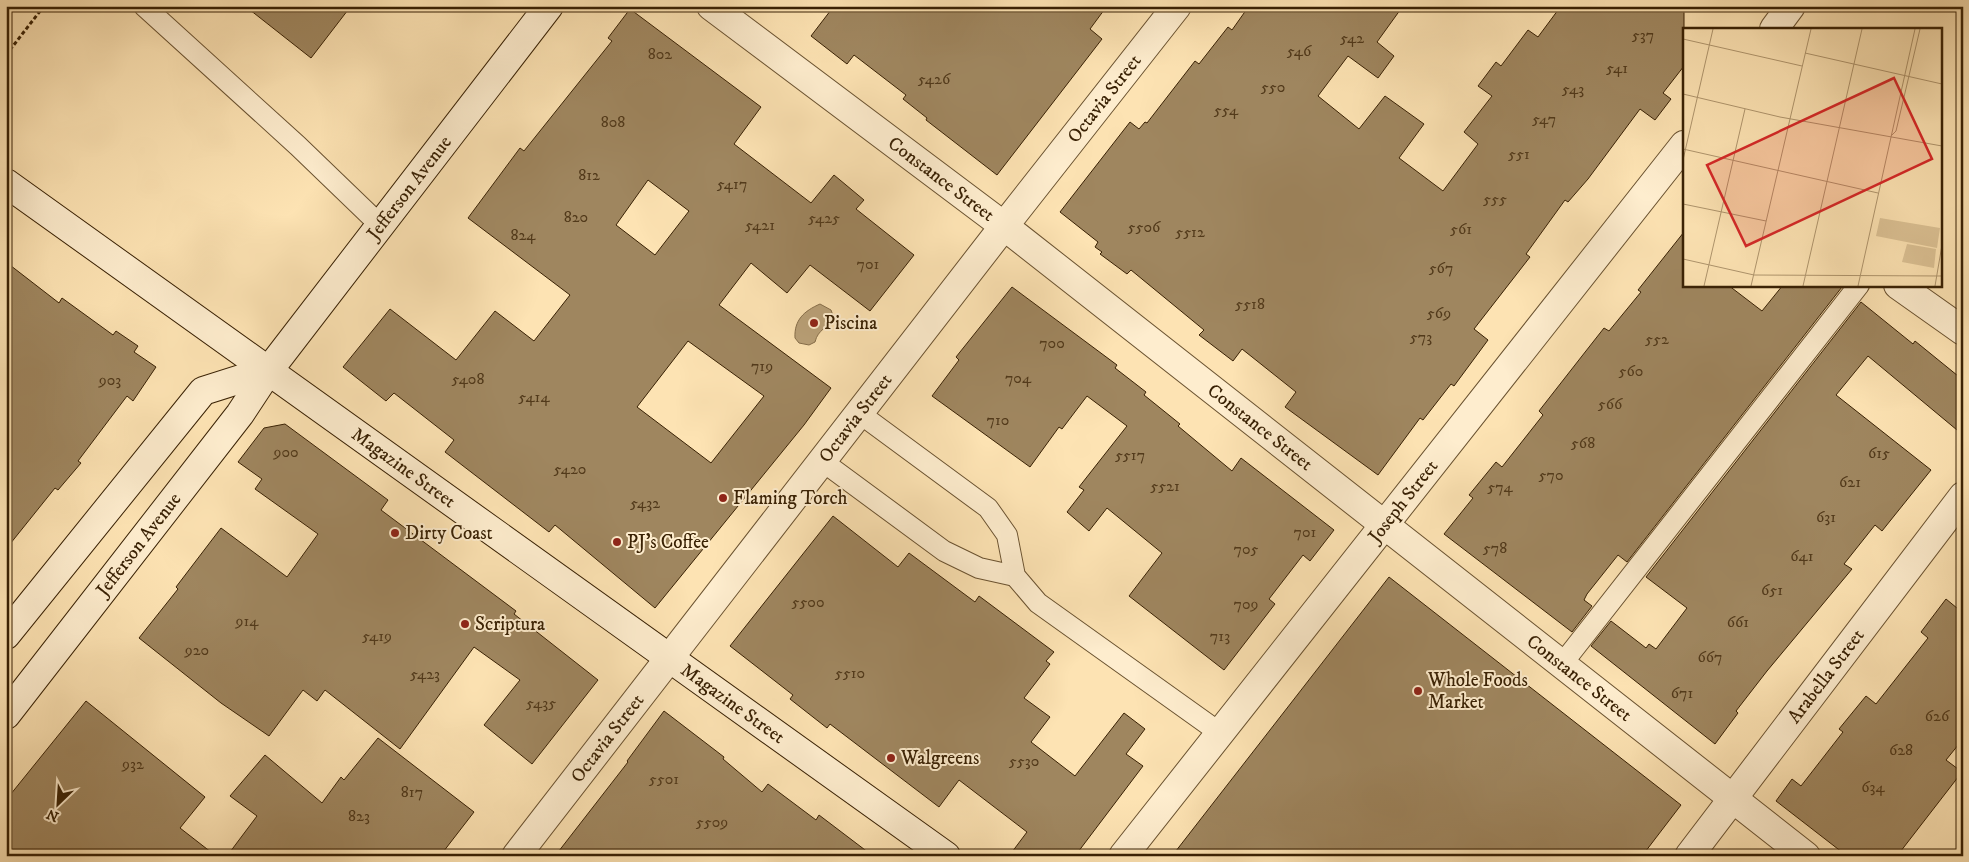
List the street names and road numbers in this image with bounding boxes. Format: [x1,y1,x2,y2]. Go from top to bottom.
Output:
street label: Octavia Street [1062,50,1146,147]
street label: Jefferson Avenue [361,131,457,246]
street label: Constance Street [883,131,999,226]
street label: Octavia Street [814,369,897,467]
street label: Constance Street [1203,379,1317,476]
street label: Magazine Street [347,423,460,513]
street label: Joseph Street [1362,455,1443,549]
street label: Jefferson Avenue [90,488,186,602]
street label: Arabella Street [1783,624,1869,728]
street label: Constance Street [1522,630,1637,726]
street label: Magazine Street [676,658,790,749]
street label: Octavia Street [566,689,649,787]

